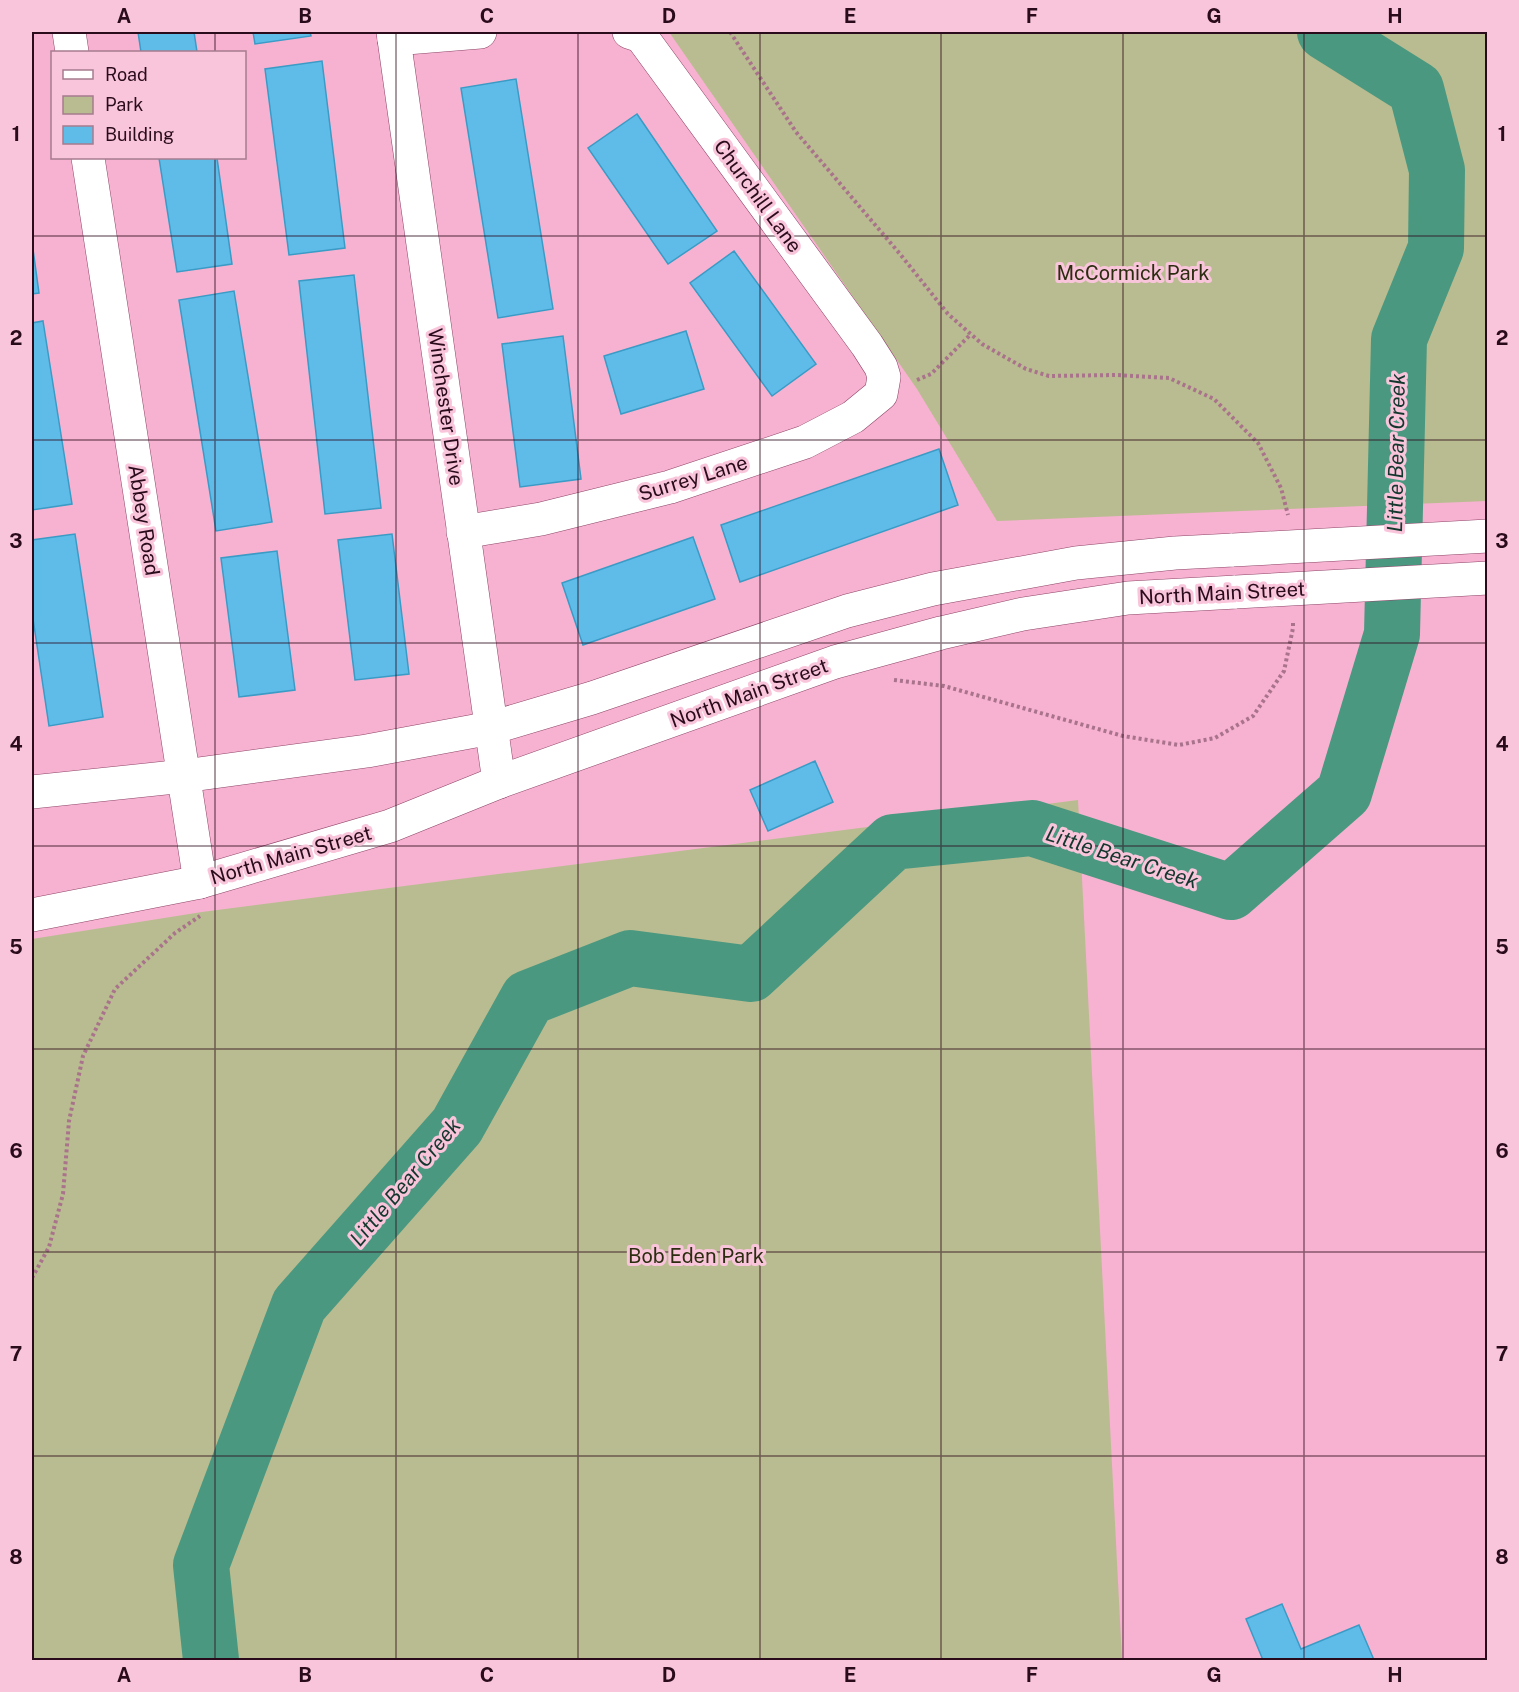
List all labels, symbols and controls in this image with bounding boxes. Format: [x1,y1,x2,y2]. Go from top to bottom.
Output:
text: A [117,4,131,28]
text: B [298,4,312,28]
text: C [480,4,494,28]
text: D [662,4,676,28]
text: E [844,4,856,28]
text: F [1026,4,1038,28]
text: G [1206,4,1222,28]
text: H [1387,4,1403,28]
legend [51,51,246,159]
text: Road [105,64,148,85]
text: Park [105,94,143,115]
text: 1 [12,122,20,146]
text: 1 [1498,122,1506,146]
text: Building [105,124,174,145]
street label: Churchill Lane [709,135,807,257]
park label: McCormick Park [1056,261,1210,285]
text: 2 [10,326,22,350]
text: 2 [1496,326,1508,350]
street label: Winchester Drive [423,327,469,487]
water label: Little Bear Creek [1382,373,1410,533]
street label: Surrey Lane [636,450,750,506]
street label: Abbey Road [123,463,165,577]
text: 3 [9,529,23,553]
text: 3 [1495,529,1509,553]
street label: North Main Street [1138,577,1306,609]
street label: North Main Street [667,653,831,733]
text: 4 [9,732,23,756]
text: 4 [1495,732,1509,756]
street label: North Main Street [208,821,374,889]
water label: Little Bear Creek [1043,821,1202,894]
text: 5 [9,935,23,959]
text: 5 [1495,935,1509,959]
water label: Little Bear Creek [344,1113,466,1251]
text: 6 [9,1139,23,1163]
text: 6 [1495,1139,1509,1163]
park label: Bob Eden Park [628,1244,764,1268]
text: 7 [10,1342,22,1366]
text: 7 [1496,1342,1508,1366]
text: 8 [9,1545,23,1569]
text: 8 [1495,1545,1509,1569]
text: A [117,1663,131,1687]
text: B [298,1663,312,1687]
text: C [480,1663,494,1687]
text: D [662,1663,676,1687]
text: E [844,1663,856,1687]
text: F [1026,1663,1038,1687]
text: G [1206,1663,1222,1687]
text: H [1387,1663,1403,1687]

